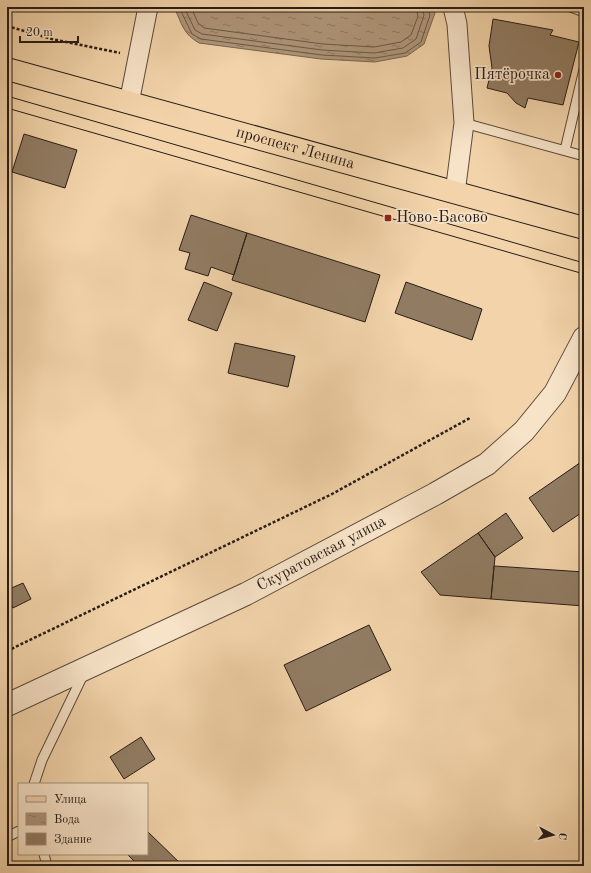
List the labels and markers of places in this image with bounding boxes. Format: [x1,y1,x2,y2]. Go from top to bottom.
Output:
place label: Пятёрочка [474,67,550,83]
marker: Пятёрочка [553,70,563,80]
place label: Ново-Басово [396,210,488,226]
marker: Ново-Басово [383,213,393,223]

